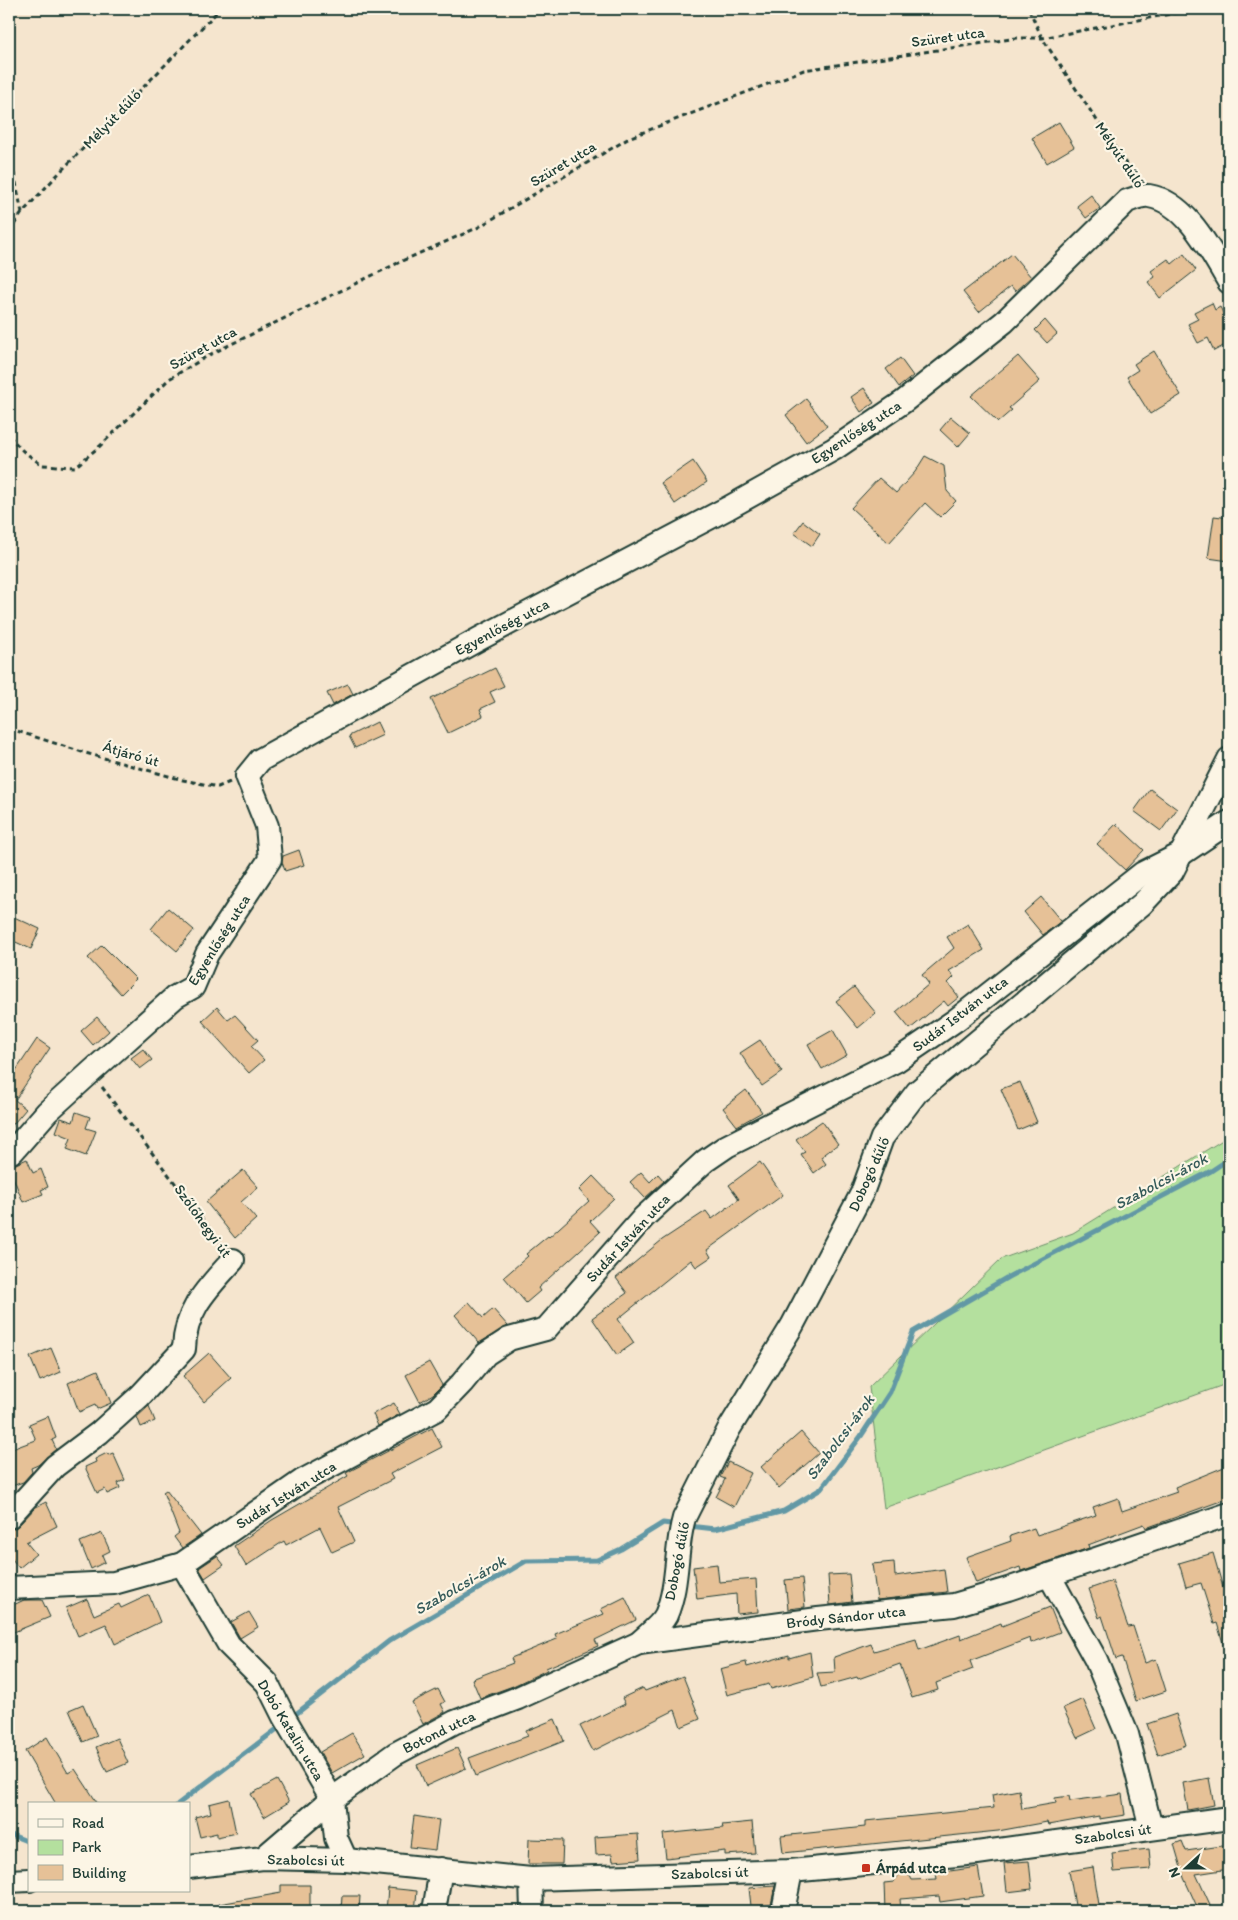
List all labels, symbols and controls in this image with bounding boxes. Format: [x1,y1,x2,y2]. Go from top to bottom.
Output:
street label: Szüret utca [910,23,986,51]
street label: Mélyút dűlő [79,85,145,153]
street label: Mélyút dűlő [1091,118,1149,192]
street label: Szüret utca [527,137,600,191]
street label: Szüret utca [166,322,240,374]
street label: Egyenlőség utca [808,396,905,468]
street label: Egyenlőség utca [452,594,553,659]
street label: Átjáró út [101,737,162,771]
street label: Egyenlőség utca [184,891,254,989]
street label: Sudár István utca [909,972,1012,1056]
street label: Dobogó dűlő [844,1134,894,1214]
water label: Szabolcsi-árok [1112,1148,1211,1213]
street label: Szőlőhegyi út [170,1181,236,1261]
street label: Sudár István utca [582,1189,674,1286]
water label: Szabolcsi-árok [802,1390,879,1483]
street label: Sudár István utca [233,1457,340,1533]
street label: Dobogó dűlő [661,1520,693,1602]
water label: Szabolcsi-árok [411,1551,510,1619]
street label: Bródy Sándor utca [785,1602,907,1632]
street label: Dobó Katalin utca [254,1676,328,1784]
street label: Botond utca [400,1707,478,1757]
legend [28,1802,190,1892]
text: Road [72,1814,105,1832]
street label: Szabolcsi út [1073,1820,1153,1848]
text: Park [72,1838,102,1856]
north arrow [1160,1842,1210,1892]
street label: Szabolcsi út [267,1850,345,1870]
place label: Árpád utca [875,1859,947,1878]
marker: Árpád utca [860,1862,872,1874]
street label: Szabolcsi út [671,1863,749,1883]
text: Building [72,1864,126,1882]
text: N [1165,1865,1184,1880]

